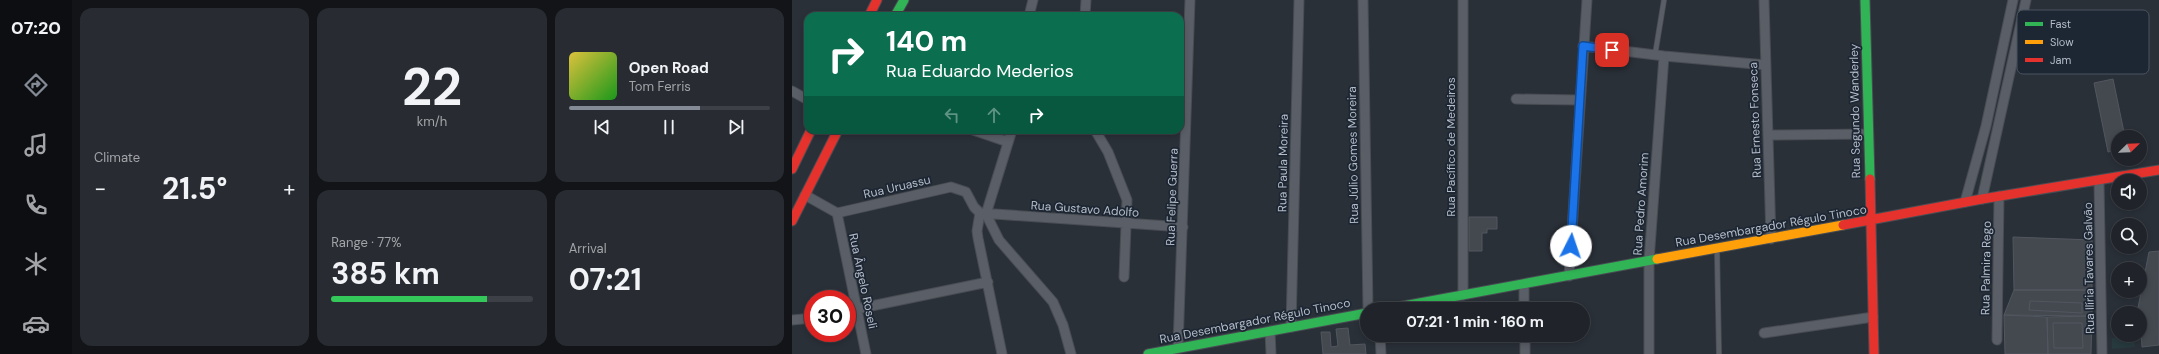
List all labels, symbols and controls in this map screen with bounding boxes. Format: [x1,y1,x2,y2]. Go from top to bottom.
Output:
legend [2017,10,2149,74]
text: 07:20 [11,16,61,40]
text: Fast [2050,17,2071,31]
text: 140 m [886,23,967,60]
icon: right [820,28,872,80]
pin [1595,33,1629,67]
text: Slow [2050,35,2074,49]
icon: arrive [1601,39,1623,61]
street label: Rua Segundo Wanderley [1846,43,1864,179]
text: 22 [402,53,462,121]
text: Jam [2050,53,2071,67]
text: Open Road [629,58,709,78]
text: Rua Eduardo Mederios [886,59,1074,83]
street label: Rua Ernesto Fonseca [1745,62,1765,178]
icon: directions [22,71,50,99]
street label: Rua Pacífico de Medeiros [1443,77,1459,217]
text: Tom Ferris [629,78,691,95]
street label: Rua Júlio Gomes Moreira [1344,86,1362,224]
icon: left [941,104,963,126]
icon: ahead [983,104,1005,126]
icon: right [1025,104,1047,126]
text: km/h [417,113,447,130]
street label: Rua Paula Moreira [1274,114,1292,212]
icon: previous [591,116,613,138]
icon: pause [658,116,680,138]
icon: next [725,116,747,138]
north arrow [2111,130,2147,166]
map controls [2111,130,2147,342]
icon: music [22,131,50,159]
street label: Rua Felipe Guerra [1162,148,1182,246]
text: Climate [94,149,140,166]
street label: Rua Pedro Amorim [1629,152,1653,256]
text: 21.5° [162,169,227,208]
street label: Rua Uruassu [862,171,932,202]
text: − [94,174,106,203]
text: + [283,174,295,203]
button: sound [2111,174,2147,210]
icon: phone [22,191,50,219]
street label: Rua Gustavo Adolfo [1030,197,1140,221]
street label: Rua Desembargador Régulo Tinoco [1674,201,1868,251]
street label: Rua Ilíria Tavares Galvão [2080,202,2098,334]
button: search [2111,218,2147,254]
street label: Rua Palmira Rego [1977,221,1995,315]
position arrow [1550,225,1592,267]
street label: Rua Ângelo Roseli [845,232,881,330]
text: Range · 77% [331,234,401,251]
text: Arrival [569,240,607,257]
icon: climate [22,250,50,278]
text: 385 km [331,254,440,293]
text: 07:21 [569,260,642,299]
button: + [2111,262,2147,298]
speed limit sign: 30 [804,290,856,342]
street label: Rua Desembargador Régulo Tinoco [1158,295,1352,347]
button: − [2111,306,2147,342]
icon: car [22,310,50,338]
text: 07:21 · 1 min · 160 m [1406,312,1544,332]

